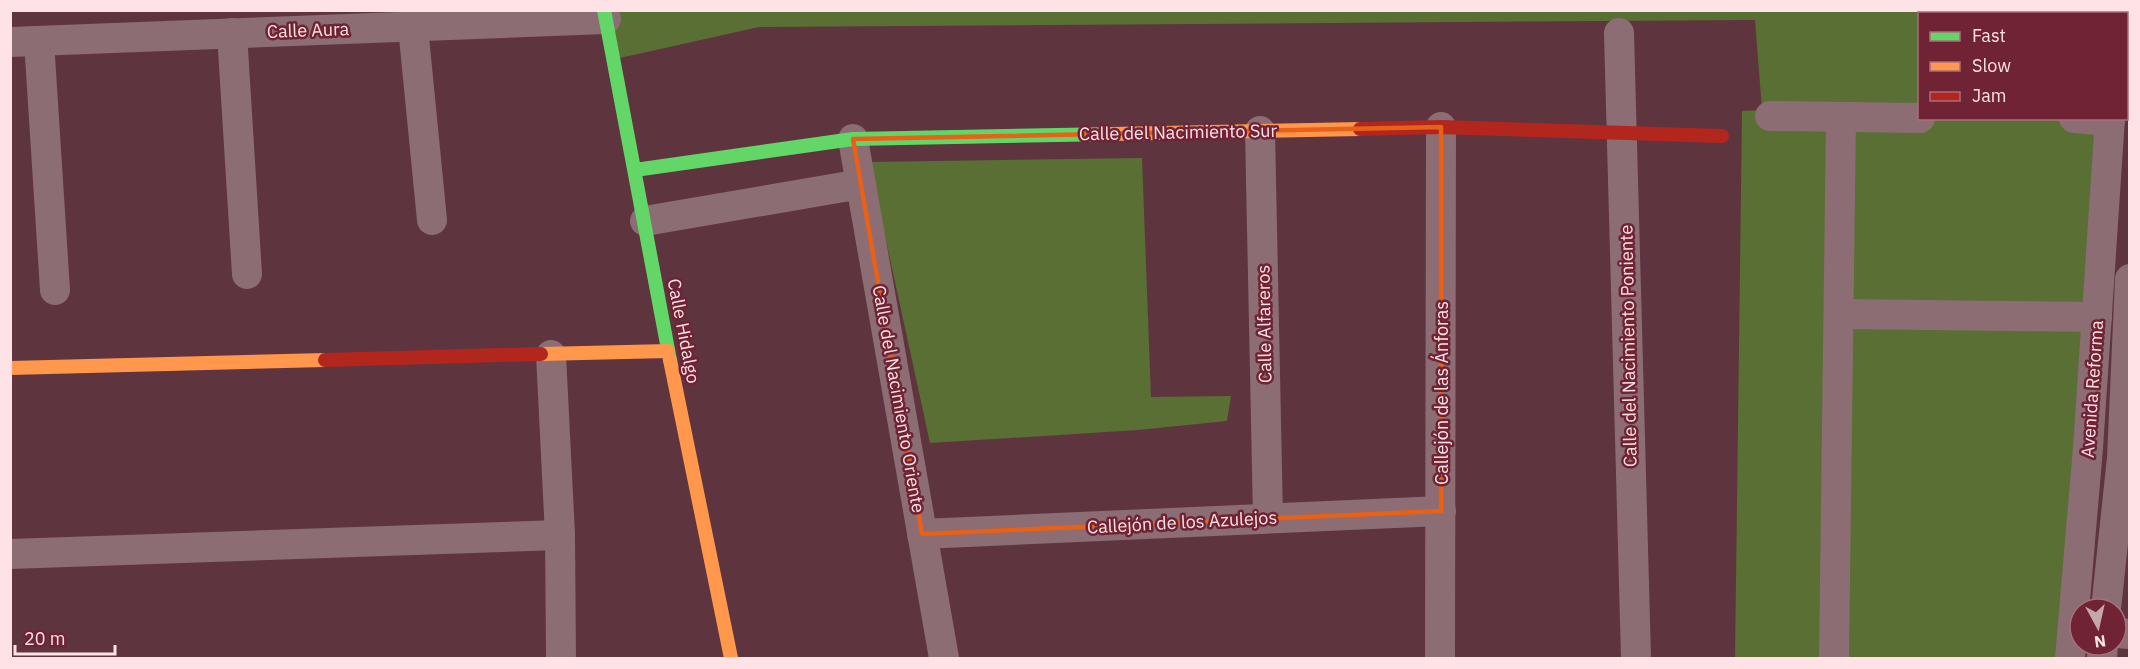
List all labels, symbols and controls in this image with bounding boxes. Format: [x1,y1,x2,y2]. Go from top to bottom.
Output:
legend [1918,12,2128,120]
street label: Calle Aura [266,17,350,43]
text: Fast [1972,24,2006,47]
text: Slow [1972,54,2011,77]
text: Jam [1972,84,2007,107]
street label: Calle del Nacimiento Sur [1079,119,1278,145]
street label: Calle del Nacimiento Poniente [1614,224,1642,467]
street label: Calle Alfareros [1251,265,1277,383]
street label: Calle Hidalgo [663,277,705,385]
street label: Calle del Nacimiento Oriente [868,283,930,515]
street label: Callejón de las Ánforas [1430,301,1453,485]
street label: Avenida Reforma [2076,319,2108,458]
street label: Callejón de los Azulejos [1086,506,1278,538]
north arrow [2068,597,2128,657]
scale bar [15,618,116,656]
text: 20 m [24,627,66,650]
text: N [2093,631,2107,653]

